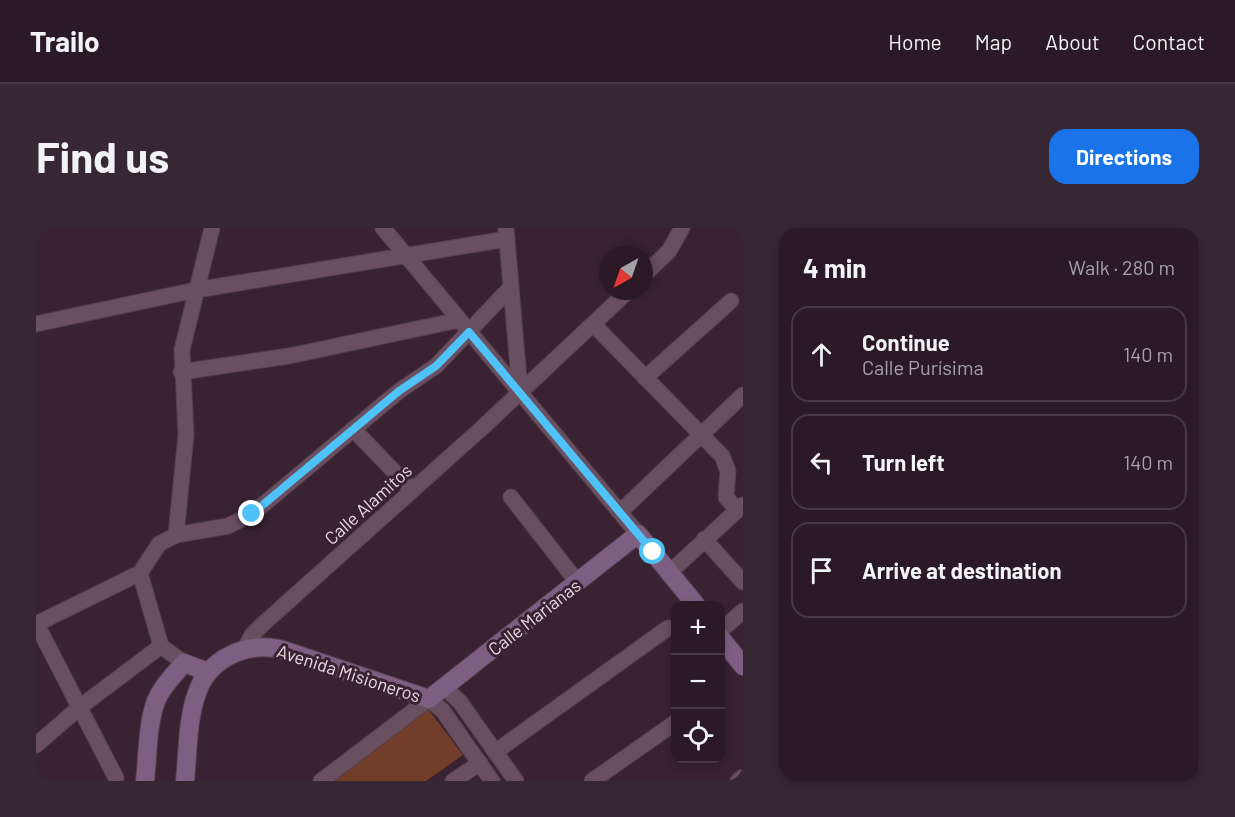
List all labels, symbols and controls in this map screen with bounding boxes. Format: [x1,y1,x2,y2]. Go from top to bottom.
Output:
text: Trailo [30,24,100,58]
text: Home [888,29,942,54]
text: Map [975,29,1012,54]
text: About [1045,29,1100,54]
text: Contact [1133,29,1205,54]
button: Directions [1049,129,1199,184]
text: Find us [36,131,169,181]
north arrow [599,246,653,300]
text: 4 min [803,252,867,283]
text: Walk · 280 m [1068,255,1175,279]
text: Continue [862,329,950,355]
icon: ahead [805,338,838,371]
text: 140 m [1123,342,1173,366]
text: Calle Purísima [862,355,984,379]
icon: left [805,446,838,479]
text: Turn left [862,449,945,475]
text: 140 m [1123,450,1173,474]
street label: Calle Alamitos [320,459,416,549]
route end [238,500,264,526]
route start [639,538,665,564]
icon: arrive [805,554,838,587]
text: Arrive at destination [862,557,1061,583]
street label: Calle Marianas [483,574,585,660]
map controls [671,601,725,763]
button: + [671,601,725,655]
street label: Avenida Misioneros [274,639,424,707]
button: − [671,655,725,709]
button: locate [671,709,725,763]

